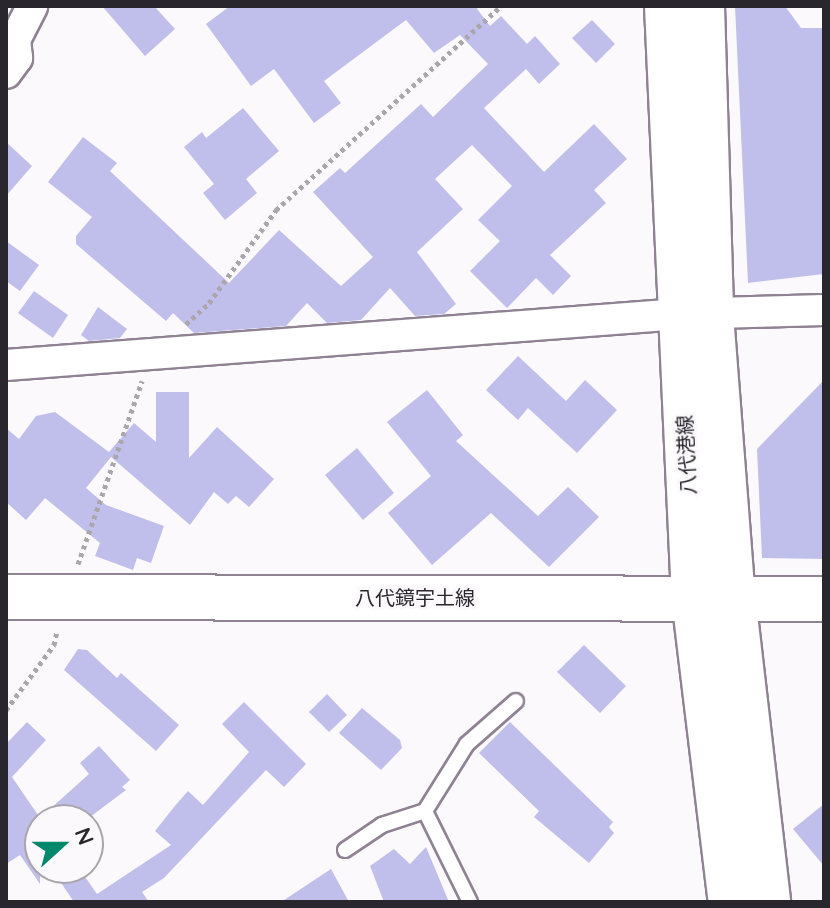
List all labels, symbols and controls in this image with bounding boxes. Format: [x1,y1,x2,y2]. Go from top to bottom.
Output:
street label: 八代港線 [672,414,700,496]
street label: 八代鏡宇土線 [355,585,475,609]
north arrow [24,804,104,884]
text: N [69,824,101,849]

